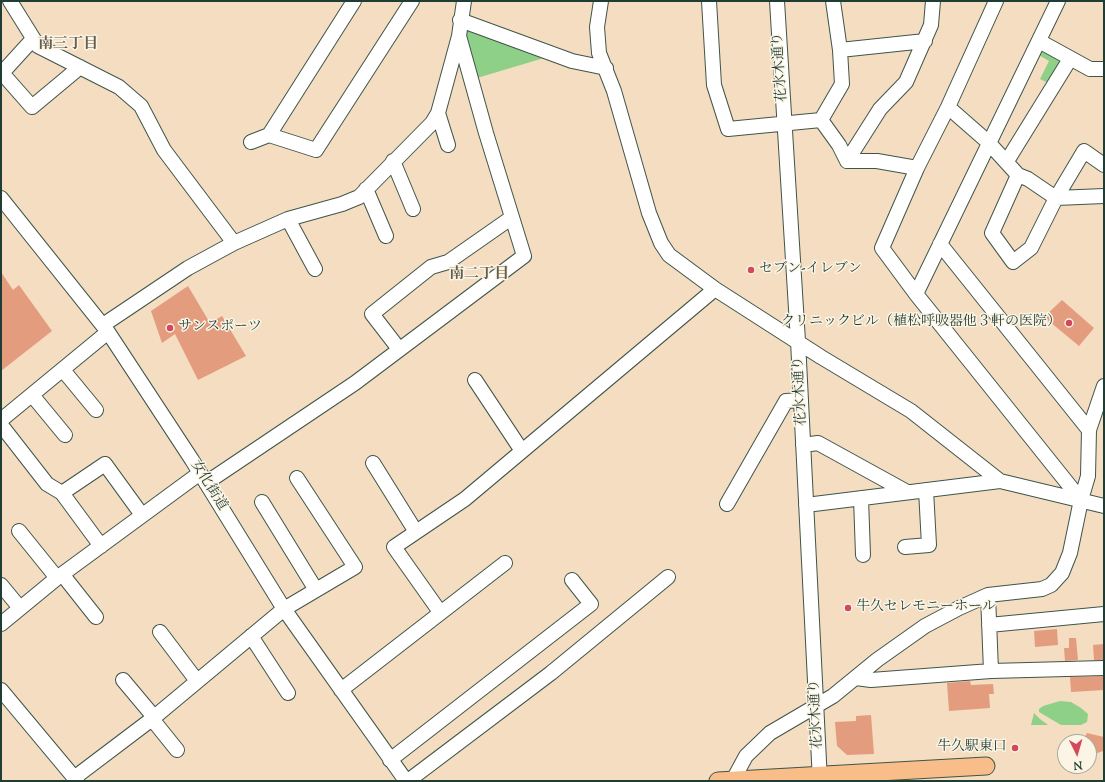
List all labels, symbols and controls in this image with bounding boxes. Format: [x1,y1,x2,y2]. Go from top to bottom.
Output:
street label: 花水木通り [770,31,792,103]
district label: 南三丁目 [38,36,98,54]
place label: セブン-イレブン [759,262,862,278]
marker: セブン-イレブン [746,265,756,275]
district label: 南二丁目 [449,266,509,284]
place label: クリニックビル（植松呼吸器他３軒の医院） [781,315,1061,331]
marker: クリニックビル（植松呼吸器他３軒の医院） [1064,318,1074,328]
place label: サンスポーツ [178,320,262,336]
marker: サンスポーツ [165,323,175,333]
street label: 花水木通り [791,356,811,426]
street label: 女化街道 [186,458,230,514]
place label: 牛久セレモニーホール [856,600,996,616]
marker: 牛久セレモニーホール [843,603,853,613]
street label: 花水木通り [807,679,827,749]
north arrow [1057,734,1097,774]
place label: 牛久駅東口 [937,740,1007,756]
marker: 牛久駅東口 [1010,743,1020,753]
text: N [1073,757,1083,773]

